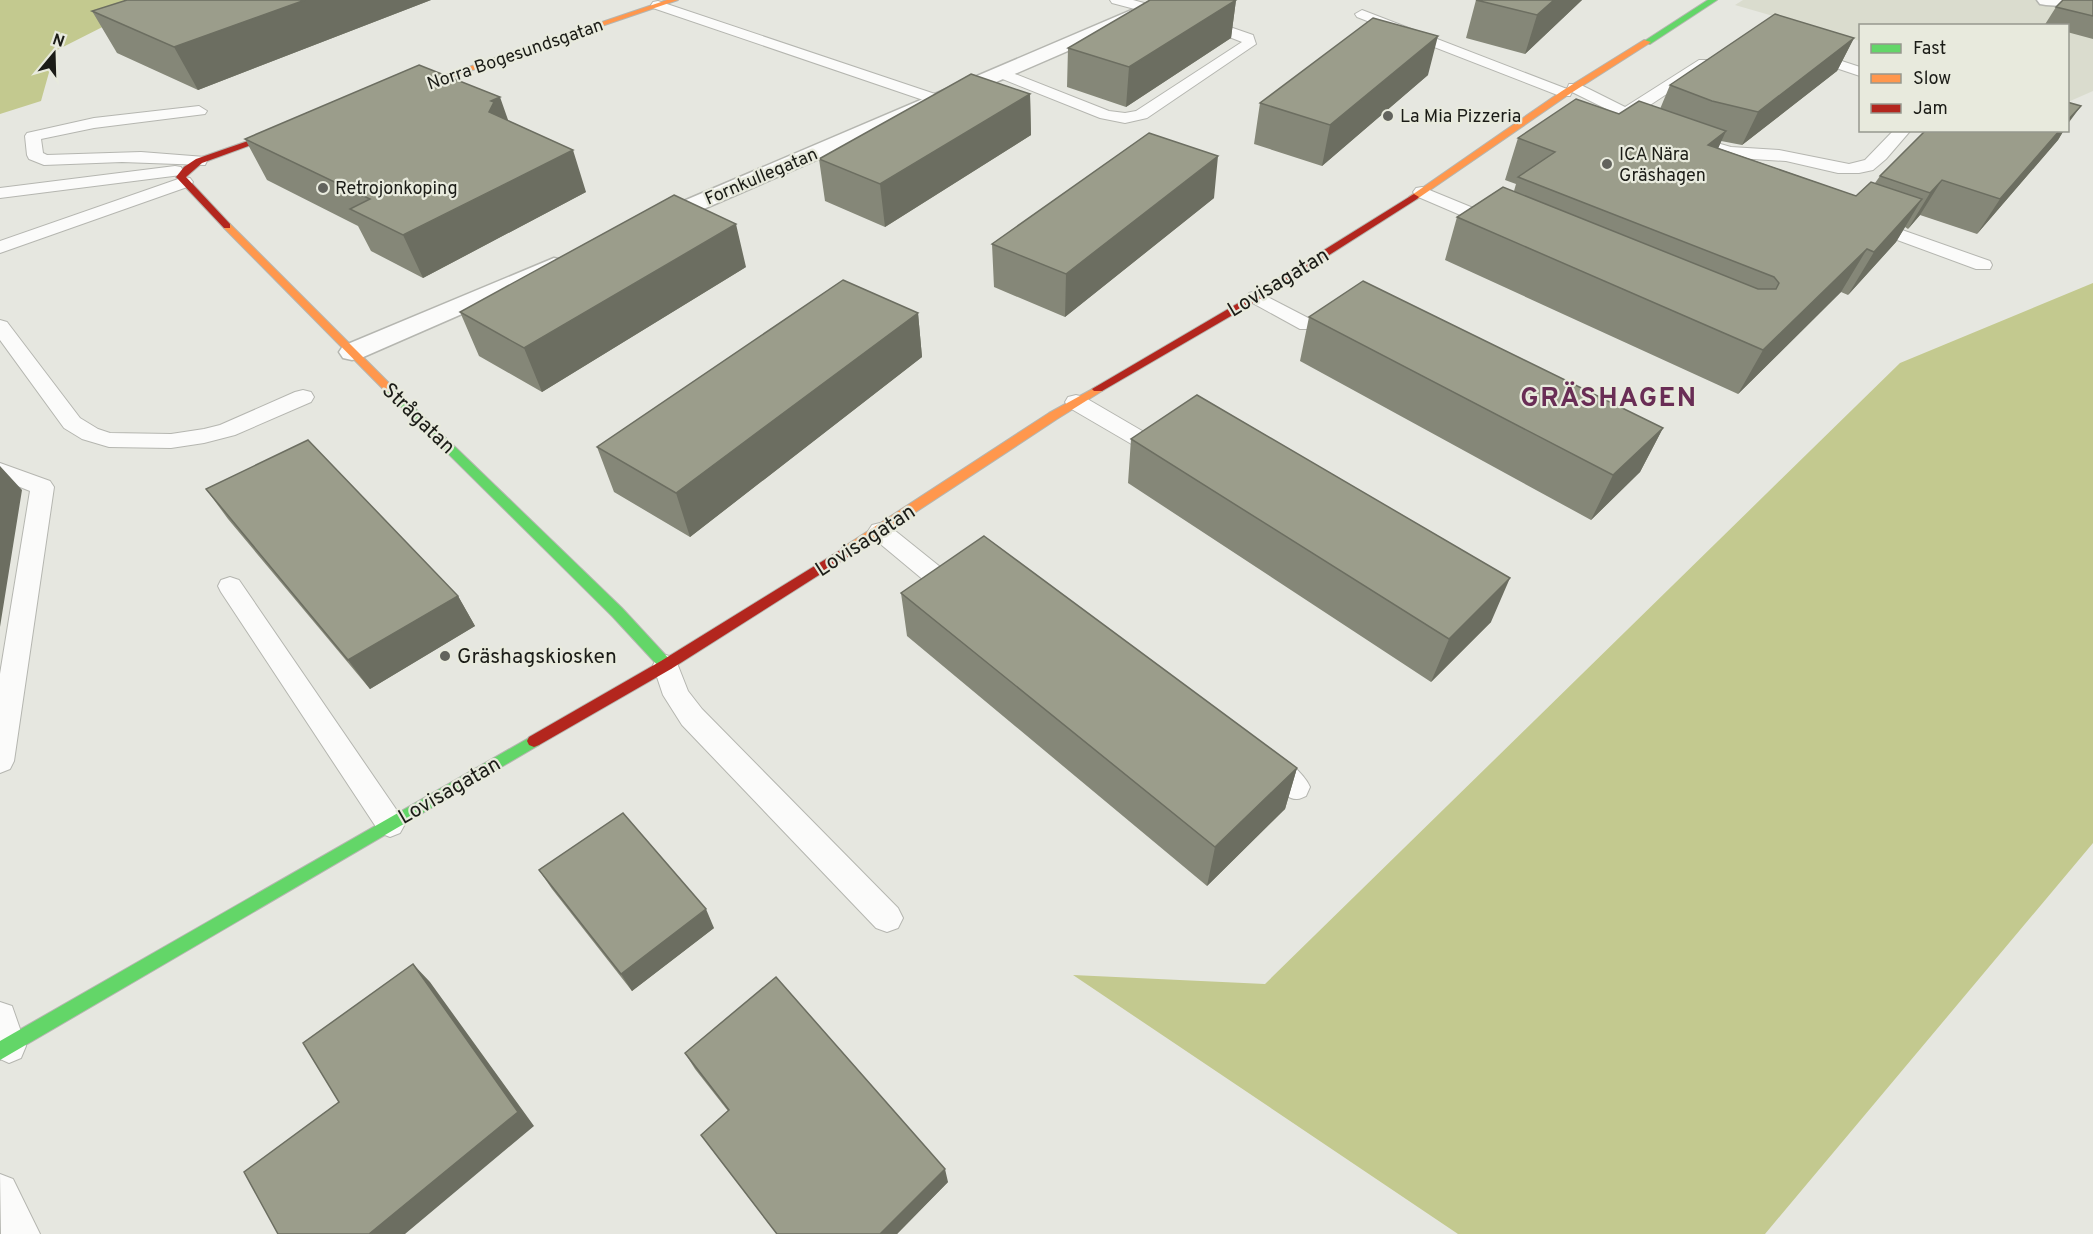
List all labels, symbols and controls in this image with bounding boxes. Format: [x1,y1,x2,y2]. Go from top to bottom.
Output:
street label: Norra Bogesundsgatan [424,14,607,96]
north arrow [24,24,84,84]
legend [1859,24,2069,132]
text: N [50,30,67,53]
text: Fast [1913,38,1946,61]
text: Slow [1913,68,1951,91]
text: Jam [1913,98,1948,121]
place label: La Mia Pizzeria [1400,106,1521,129]
marker: La Mia Pizzeria [1381,109,1395,123]
street label: Fornkullegatan [702,143,822,212]
place label: ICA Nära Gräshagen [1619,144,1706,188]
marker: ICA Nära Gräshagen [1600,157,1614,171]
place label: Retrojonkoping [335,178,458,201]
marker: Retrojonkoping [316,181,330,195]
street label: Lovisagatan [1223,242,1335,324]
street label: Strågatan [376,377,460,461]
district label: GRÄSHAGEN [1520,381,1698,416]
street label: Lovisagatan [811,499,921,584]
place label: Gräshagskiosken [457,644,617,671]
marker: Gräshagskiosken [438,649,452,663]
street label: Lovisagatan [394,751,506,831]

